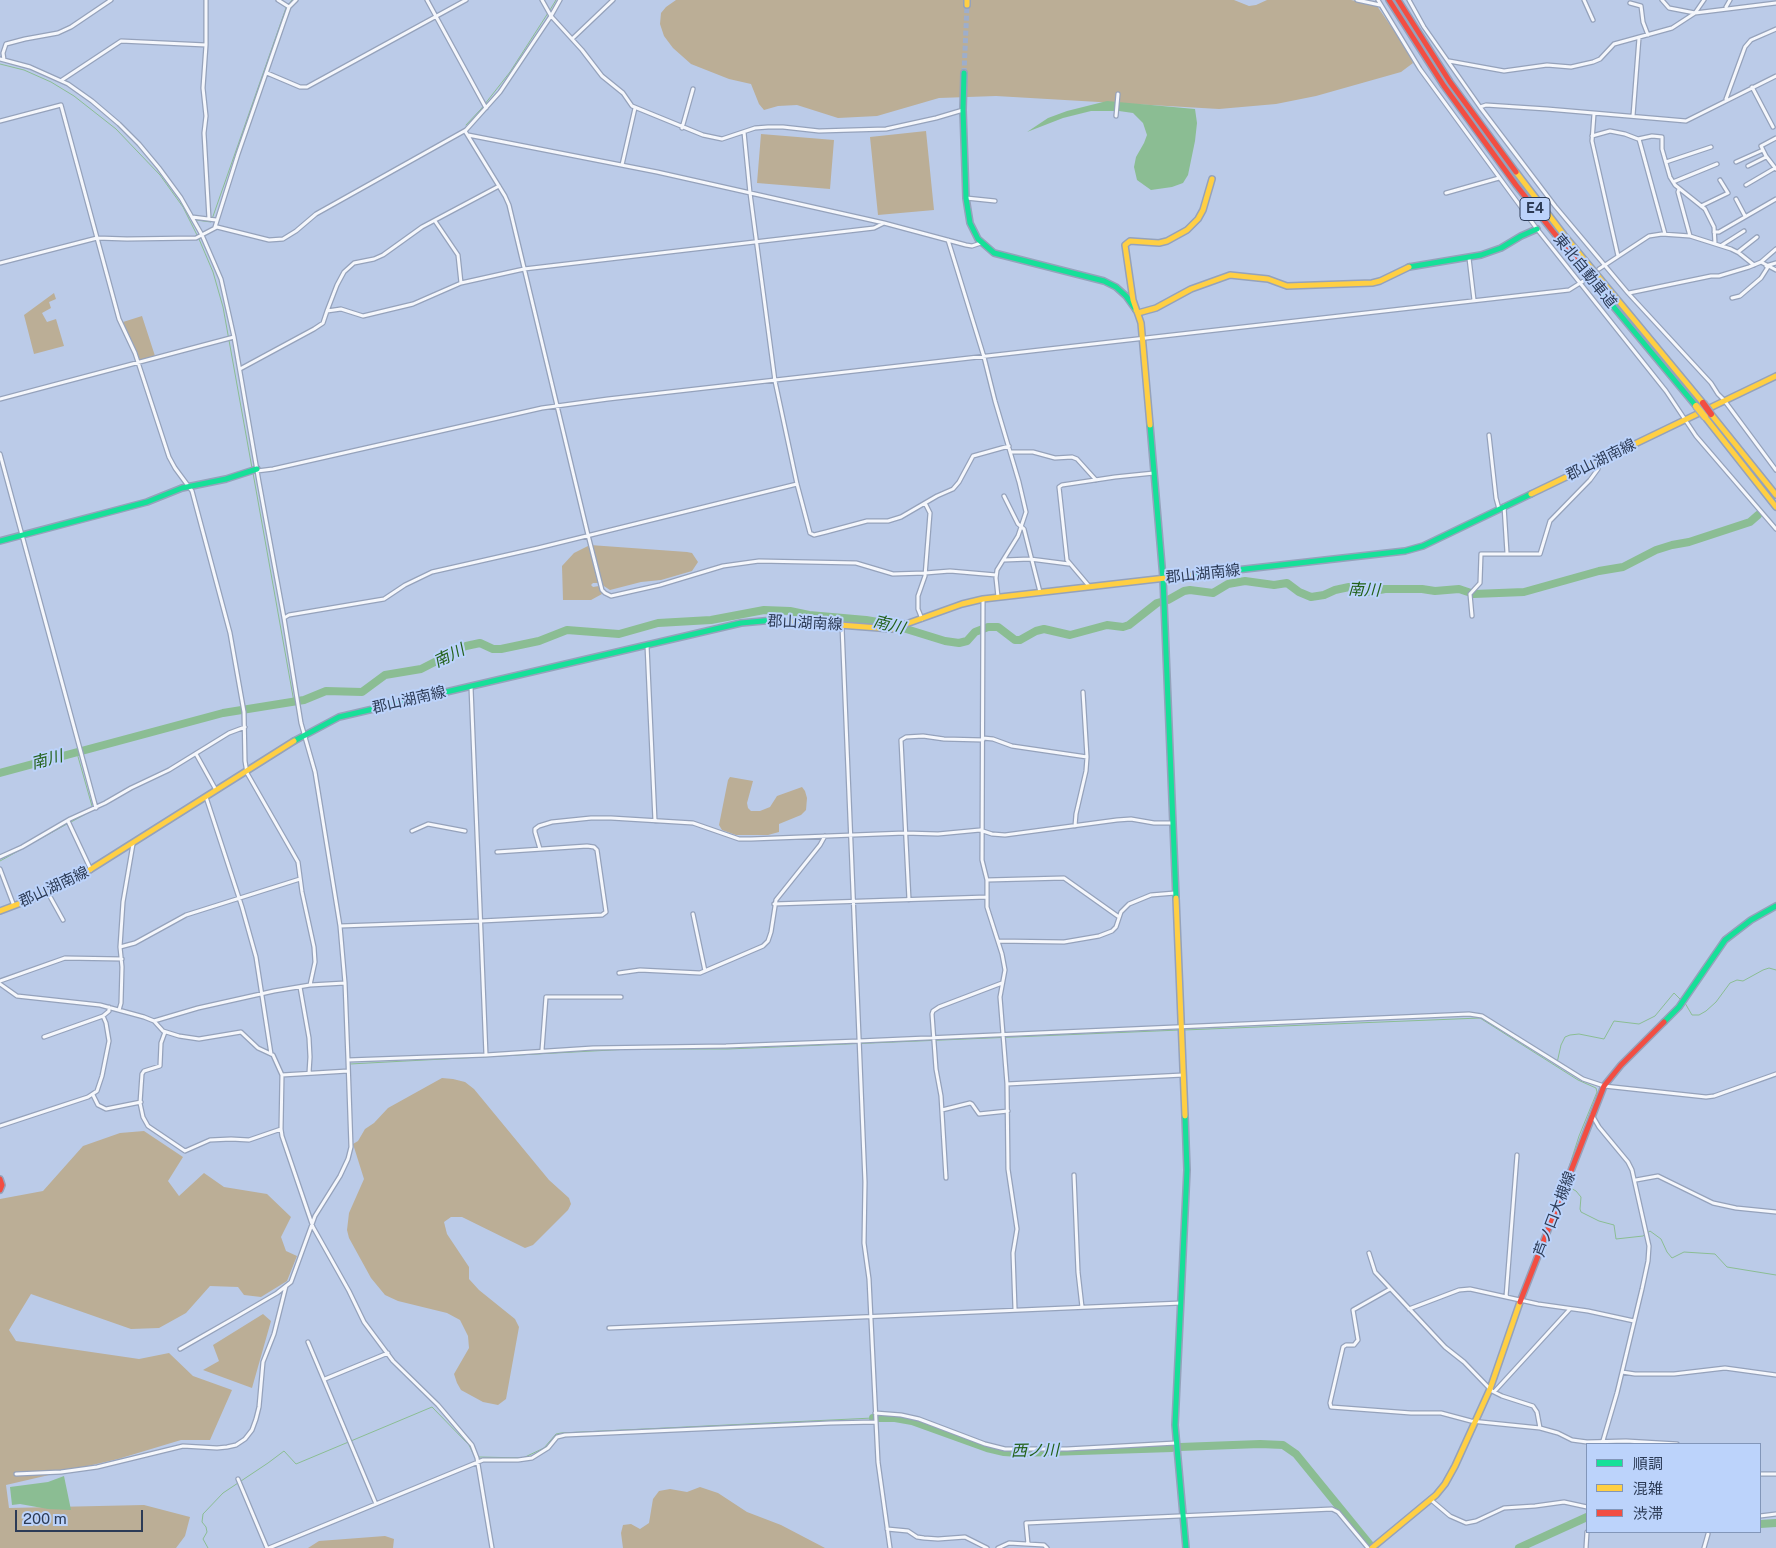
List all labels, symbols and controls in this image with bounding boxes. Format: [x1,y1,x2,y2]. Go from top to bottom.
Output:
road number: E4 [1520,198,1550,220]
street label: 東北自動車道 [1550,230,1620,312]
street label: 郡山湖南線 [1563,435,1639,485]
street label: 郡山湖南線 [1165,561,1241,587]
water label: 南川 [1348,580,1380,600]
street label: 郡山湖南線 [767,612,843,634]
water label: 南川 [871,612,907,638]
water label: 南川 [430,640,468,672]
street label: 郡山湖南線 [370,683,448,717]
water label: 南川 [29,747,65,773]
street label: 郡山湖南線 [16,863,92,911]
street label: 芦ノ口大槻線 [1530,1169,1580,1259]
water label: 西ノ川 [1011,1441,1059,1461]
legend [1586,1443,1761,1533]
text: 順調 [1633,1455,1663,1472]
text: 混雑 [1633,1480,1663,1497]
scale bar [18,1500,145,1532]
text: 渋滞 [1633,1505,1663,1522]
text: 200 m [23,1510,67,1527]

